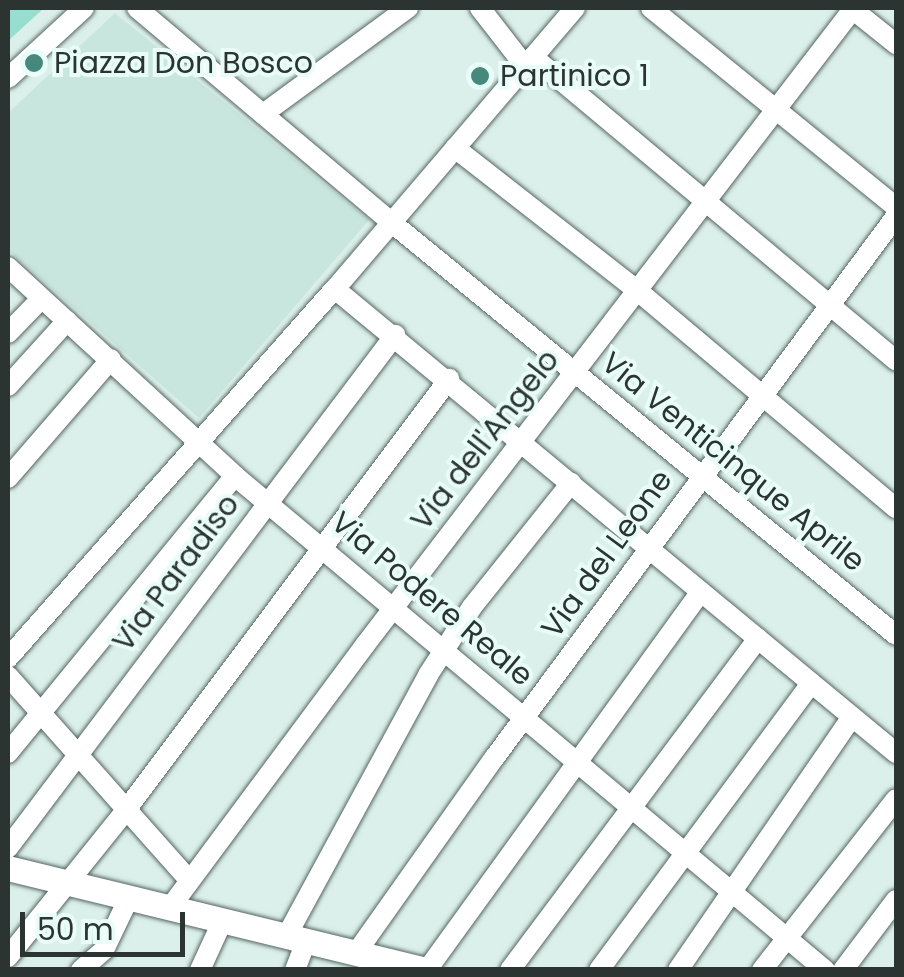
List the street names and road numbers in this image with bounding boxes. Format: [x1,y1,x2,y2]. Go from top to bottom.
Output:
street label: Via dell'Angelo [403,343,567,537]
street label: Via Venticinque Aprile [594,345,872,579]
street label: Via del Leone [534,463,680,645]
street label: Via Paradiso [105,487,247,659]
street label: Via Podere Reale [324,504,540,694]

